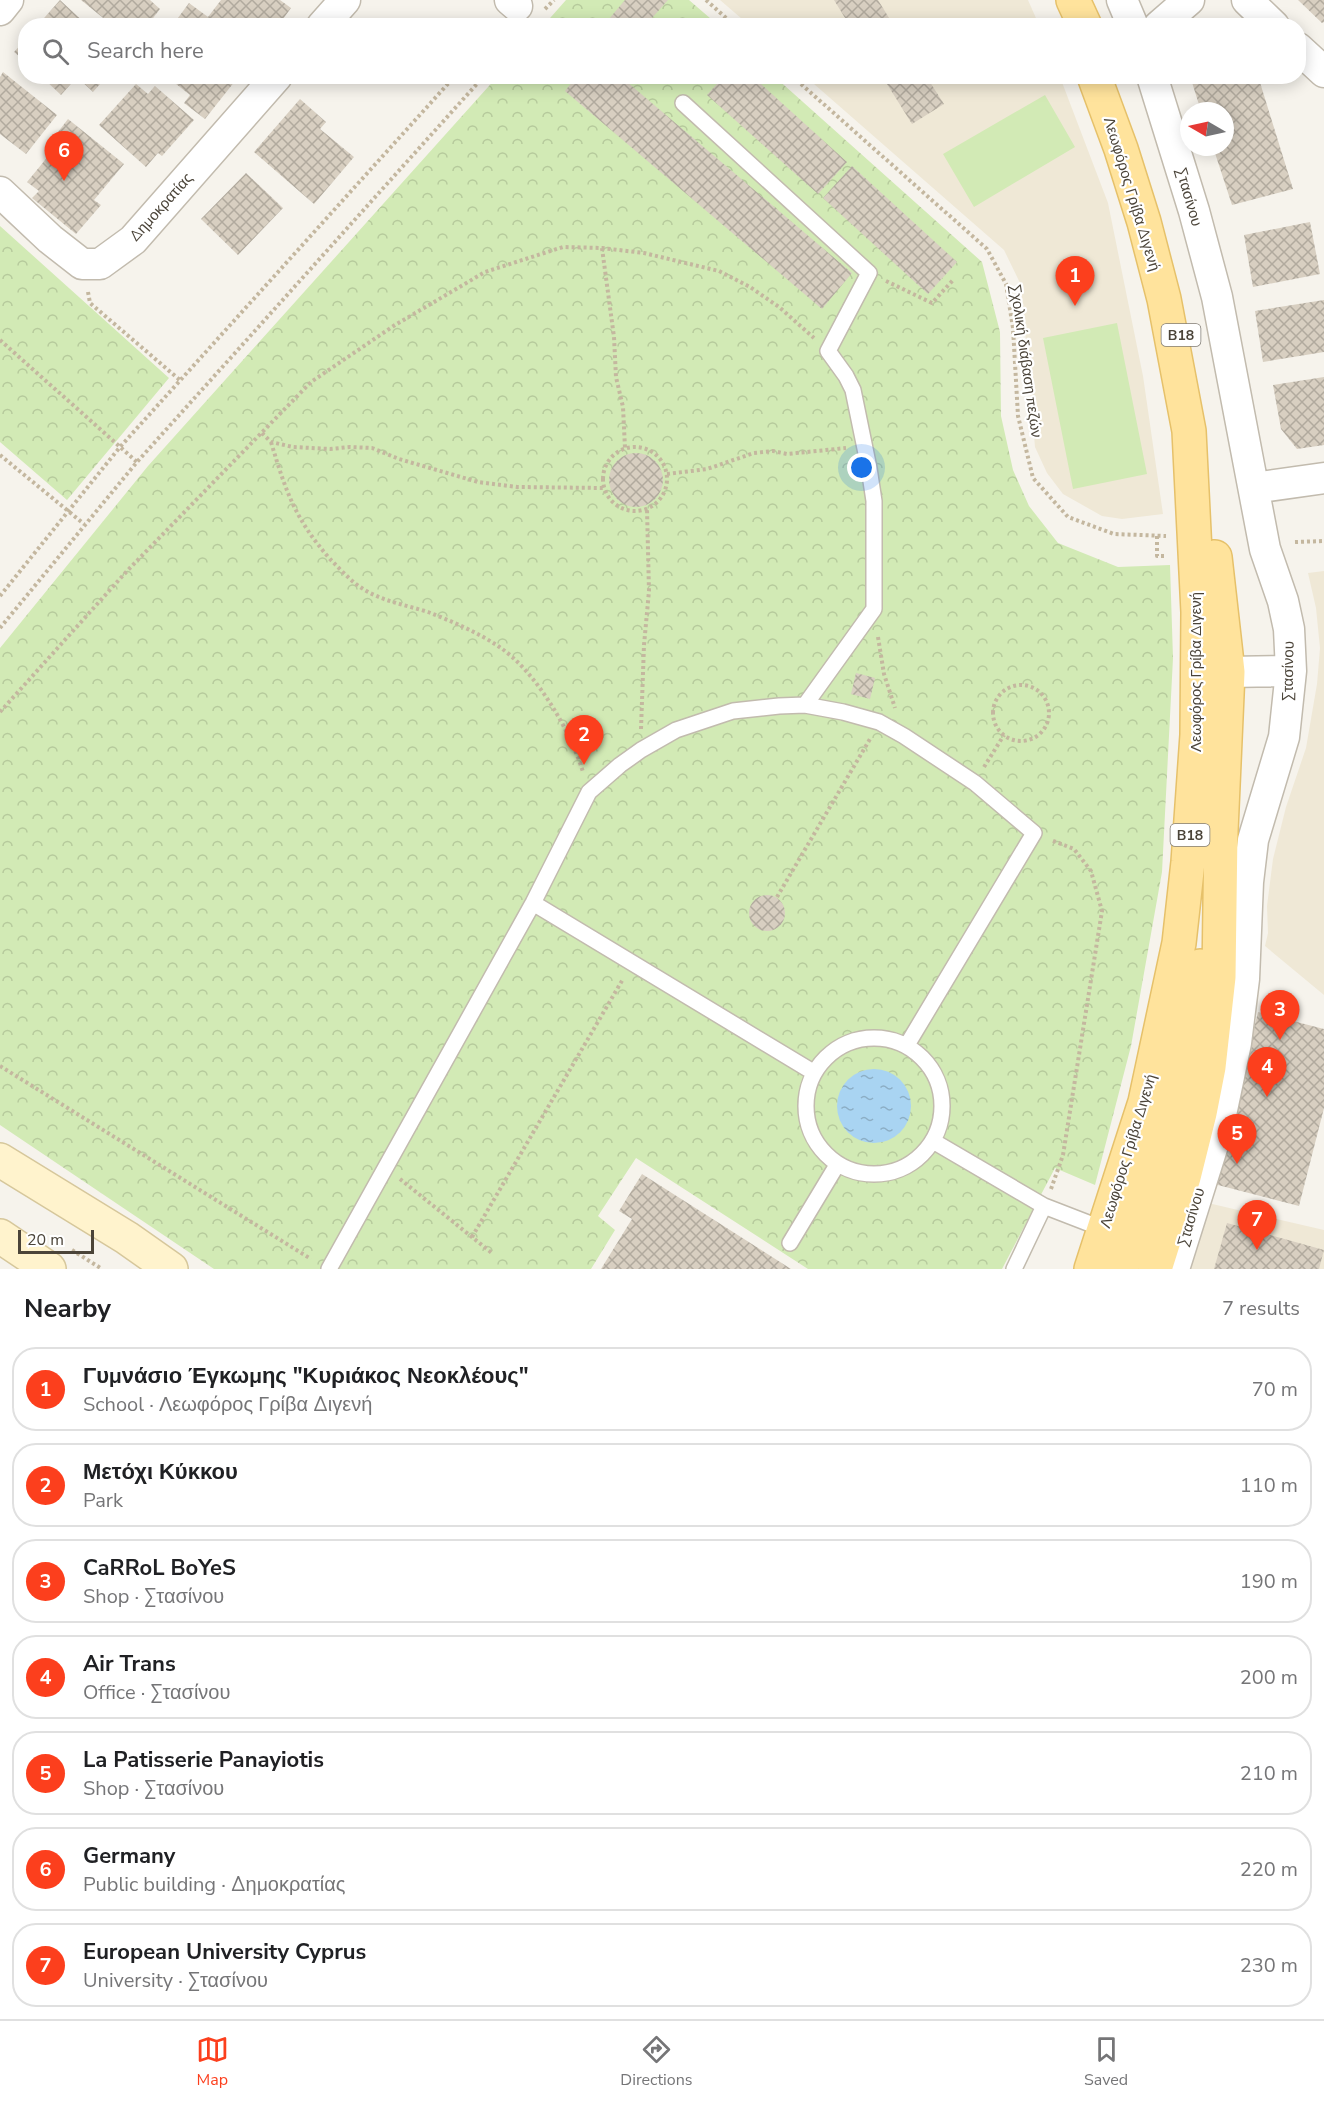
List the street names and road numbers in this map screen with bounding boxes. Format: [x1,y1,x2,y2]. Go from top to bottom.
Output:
street label: Λεωφόρος Γρίβα Διγενή [1099,115,1165,273]
street label: Στασίνου [1171,165,1207,229]
street label: Δημοκρατίας [125,168,197,246]
street label: Σχολική διάβαση πεζών [1005,283,1047,439]
road number: B18 [1162,324,1200,346]
street label: Λεωφόρος Γρίβα Διγενή [1186,592,1206,752]
street label: Στασίνου [1277,641,1299,701]
road number: B18 [1170,824,1210,846]
street label: Λεωφόρος Γρίβα Διγενή [1095,1072,1161,1230]
street label: Στασίνου [1173,1185,1209,1249]

